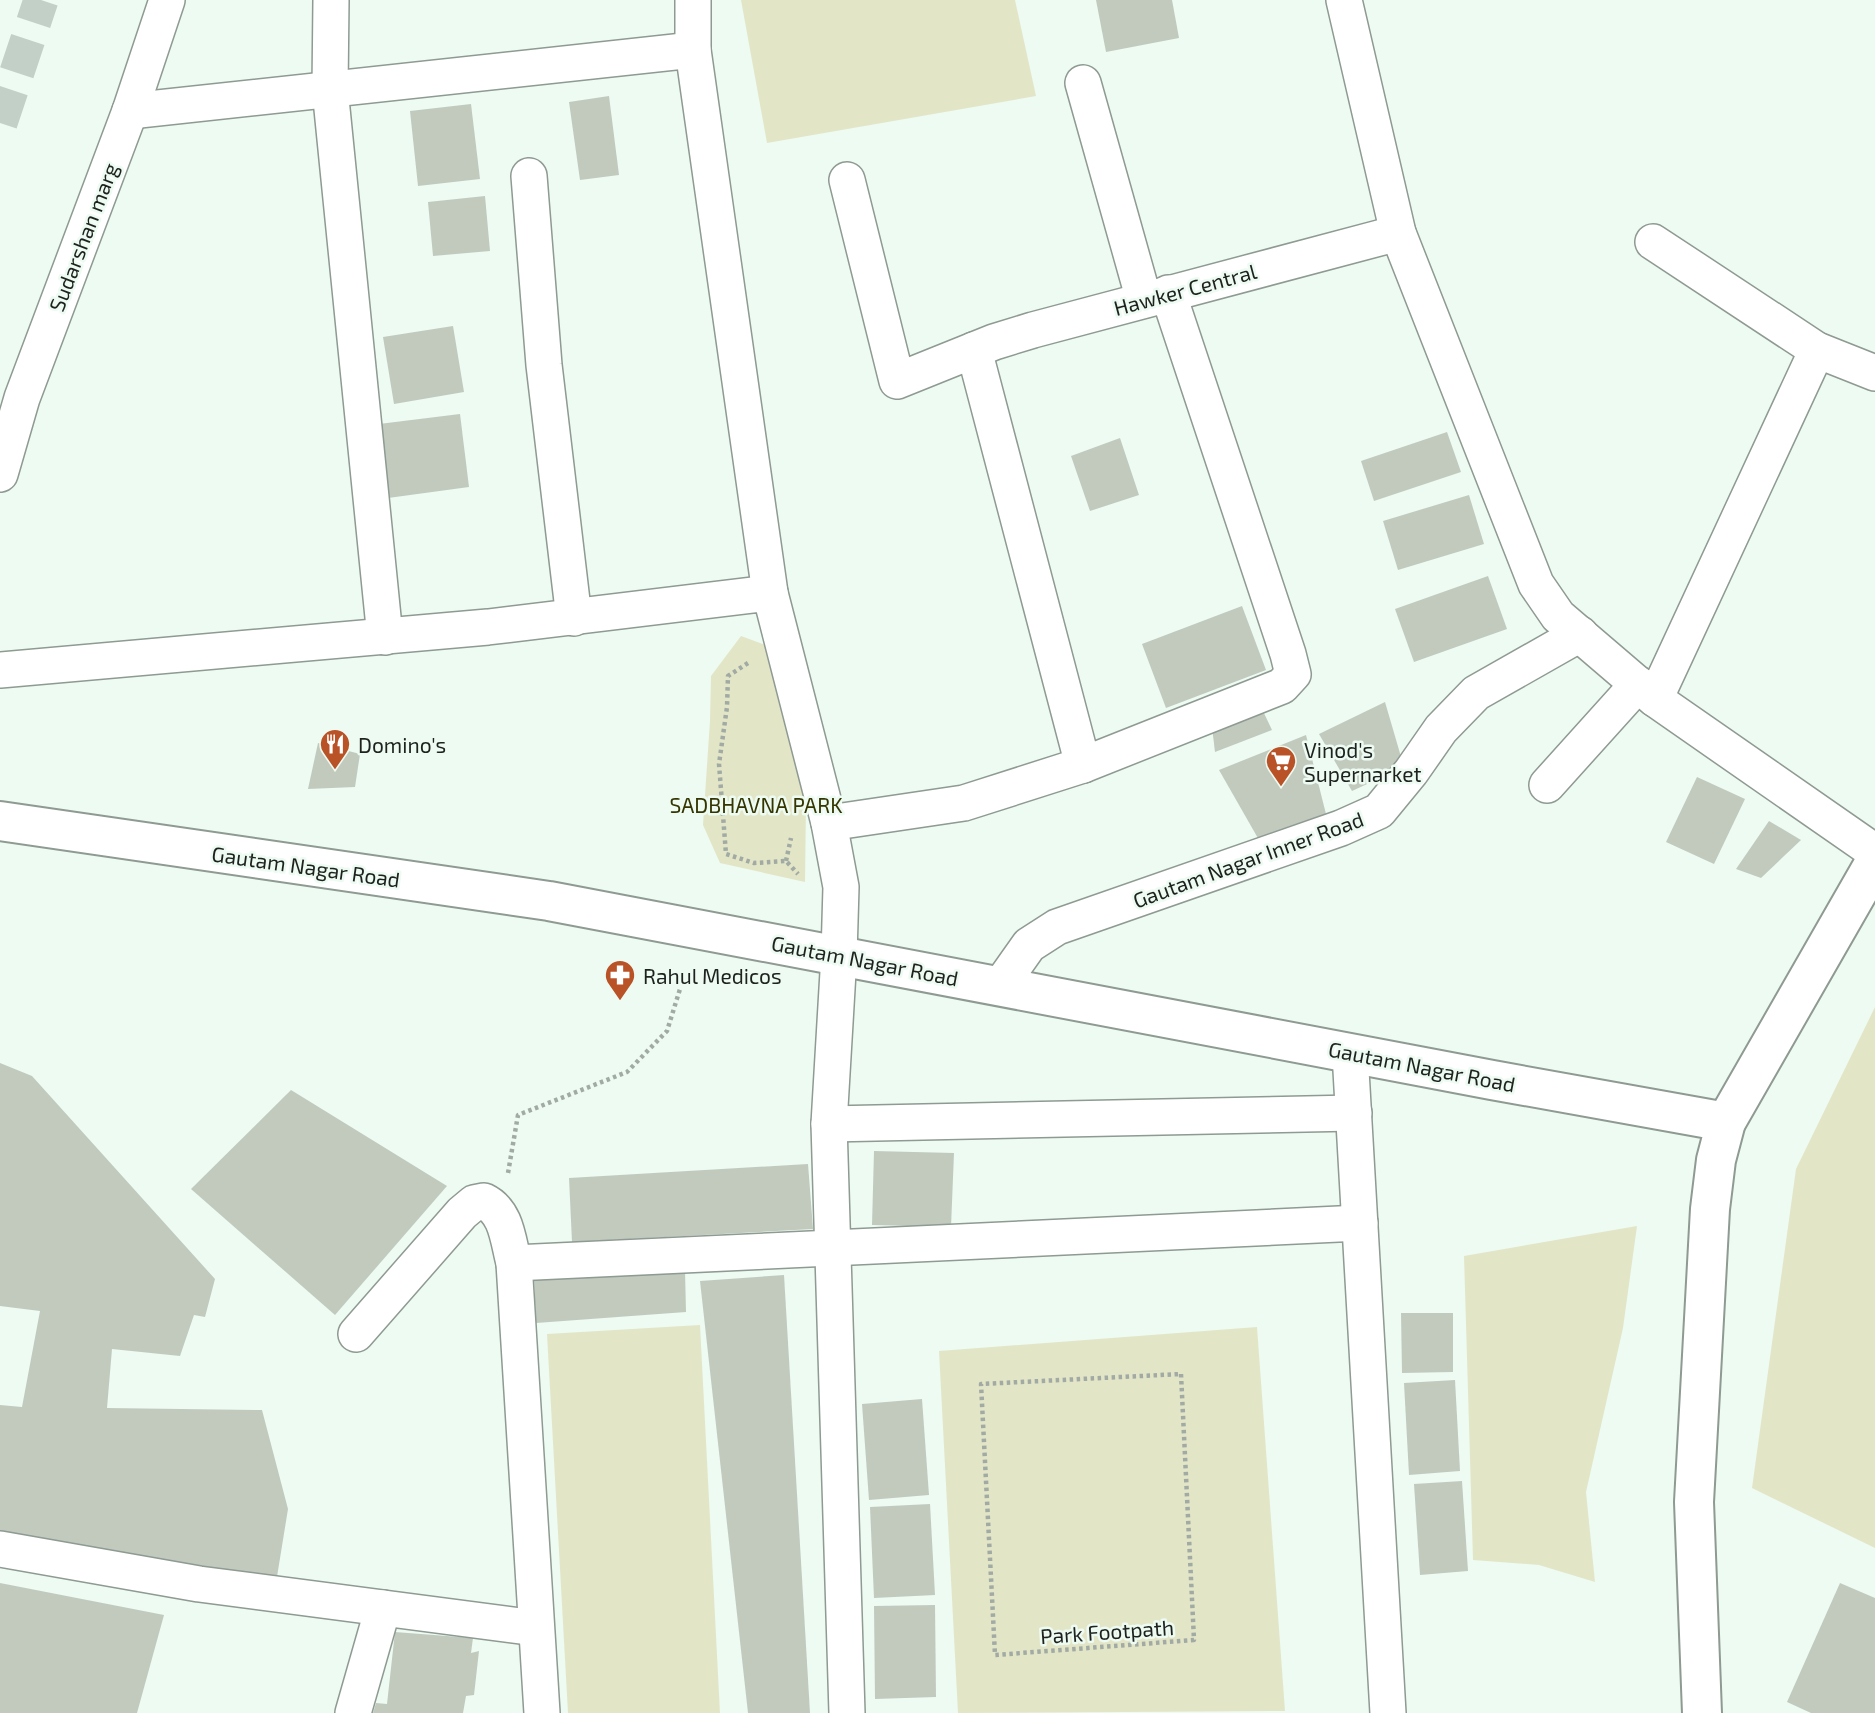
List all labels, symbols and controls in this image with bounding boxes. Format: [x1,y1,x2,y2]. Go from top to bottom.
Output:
street label: Sudarshan marg [43,159,123,315]
street label: Hawker Central [1111,258,1260,320]
restaurant icon: Domino's [318,727,352,771]
place label: Domino's [358,732,446,757]
place label: Vinod's Supernarket [1304,737,1421,786]
supermarket icon: Vinod's Supernarket [1264,744,1298,788]
park label: SADBHAVNA PARK [669,792,843,817]
street label: Gautam Nagar Inner Road [1129,806,1367,912]
street label: Gautam Nagar Road [210,840,402,892]
street label: Gautam Nagar Road [769,930,961,990]
pharmacy icon: Rahul Medicos [603,958,637,1002]
place label: Rahul Medicos [643,963,782,988]
street label: Gautam Nagar Road [1326,1036,1518,1096]
street label: Park Footpath [1039,1614,1175,1648]

